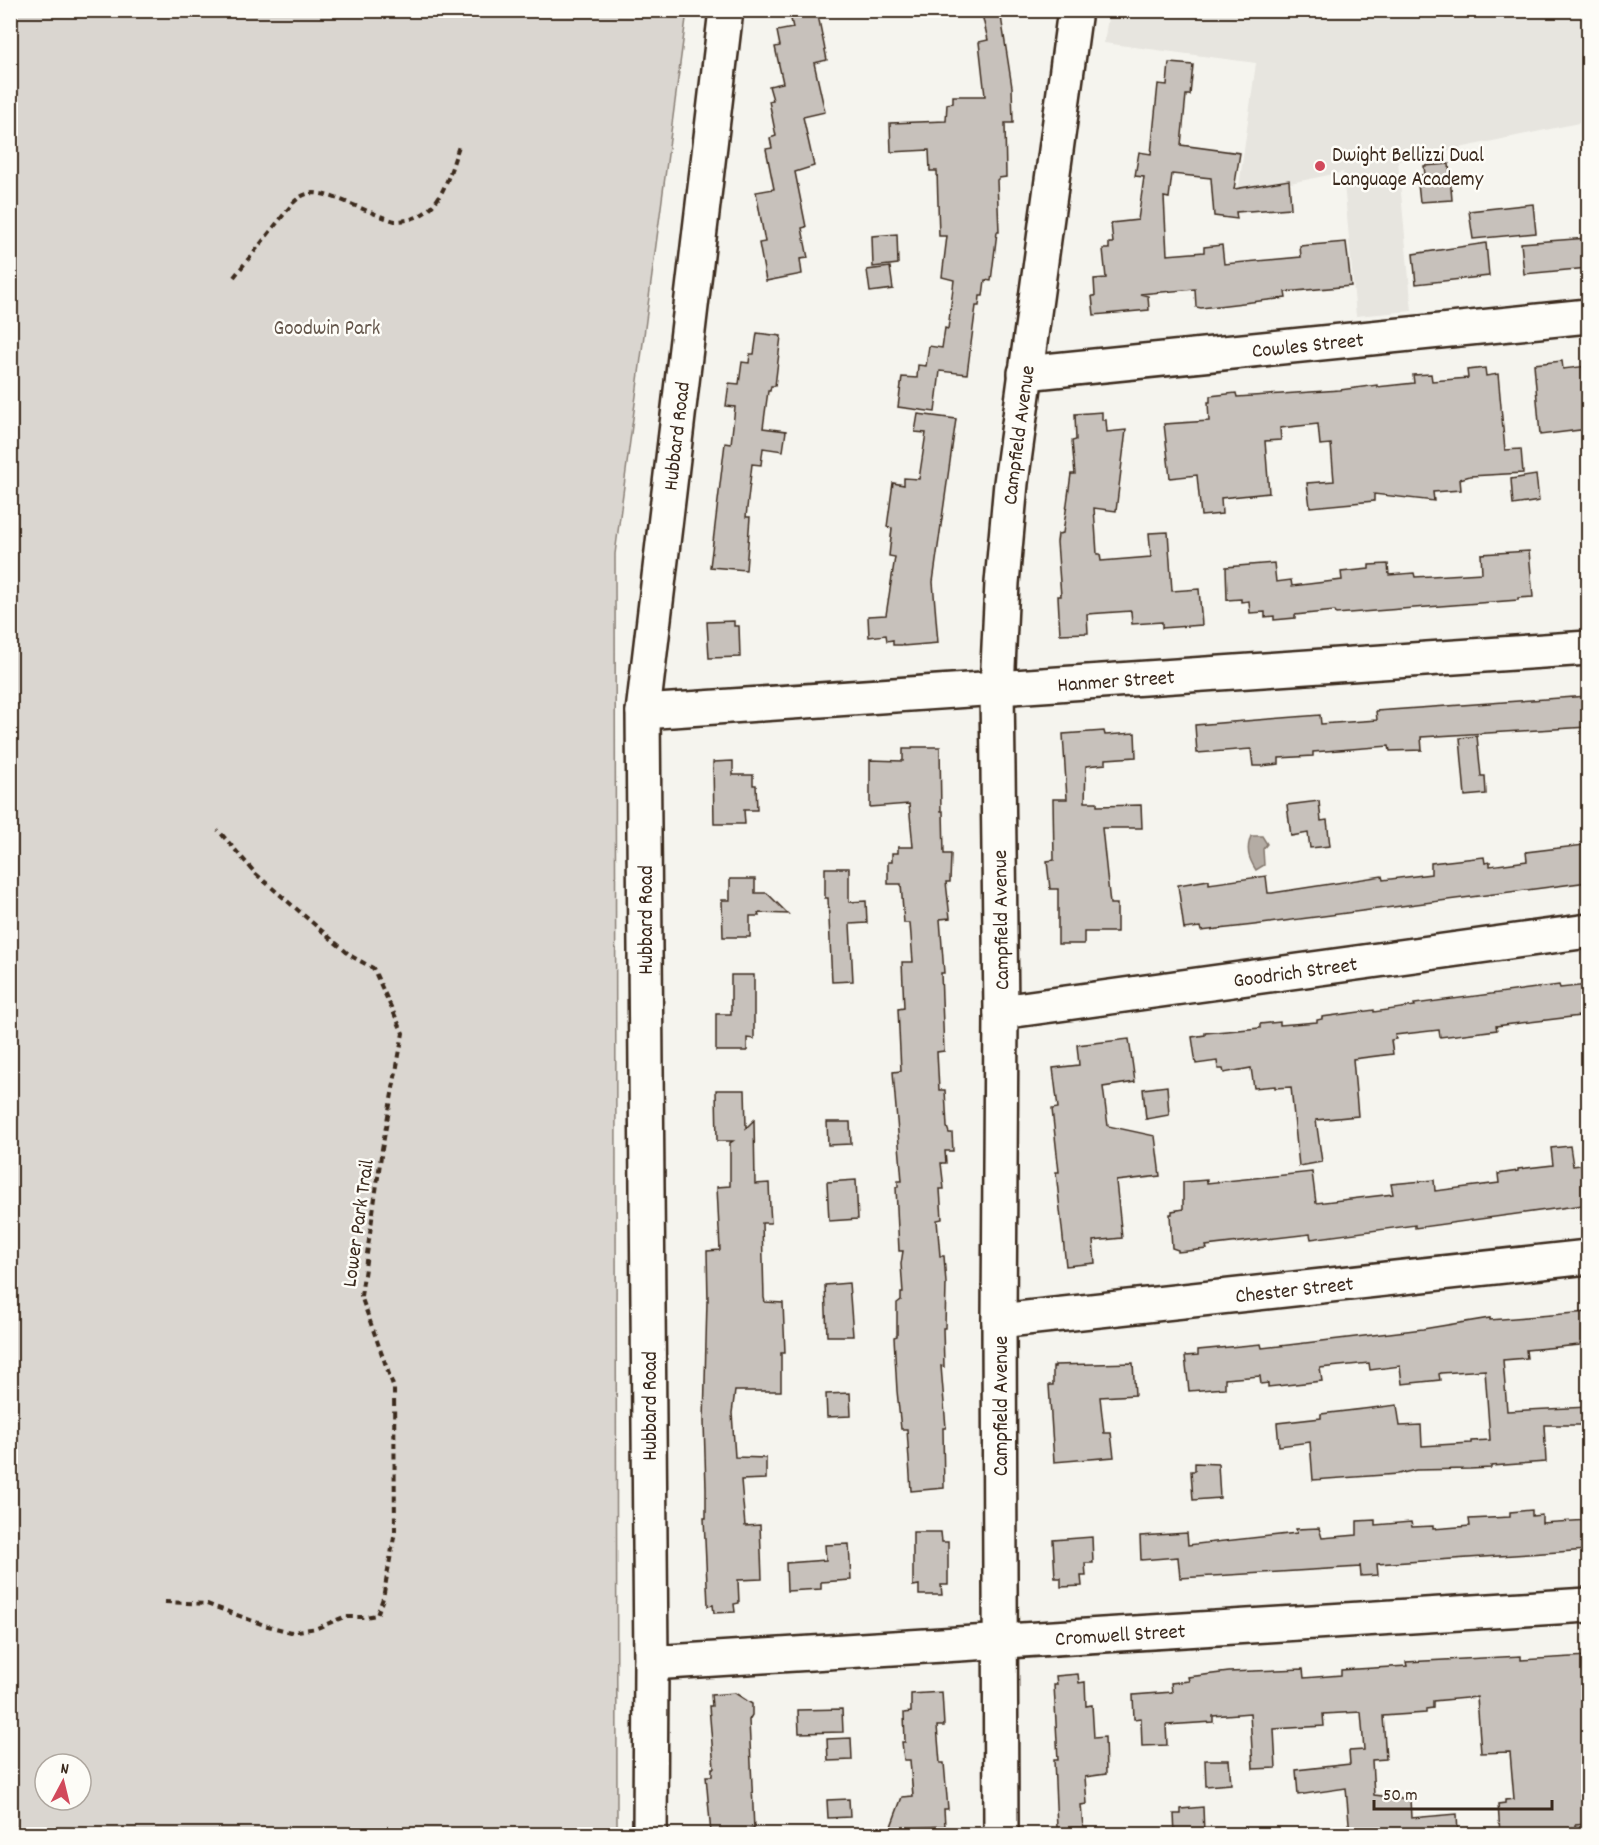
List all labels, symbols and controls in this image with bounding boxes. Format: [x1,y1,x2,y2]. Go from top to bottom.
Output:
place label: Dwight Bellizzi Dual Language Academy [1332,142,1484,196]
marker: Dwight Bellizzi Dual Language Academy [1313,159,1327,173]
park label: Goodwin Park [274,315,380,345]
street label: Cowles Street [1251,327,1365,368]
street label: Campfield Avenue [997,364,1045,506]
street label: Hubbard Road [657,380,700,493]
street label: Hanmer Street [1056,664,1176,702]
street label: Campfield Avenue [987,850,1019,990]
street label: Hubbard Road [633,865,663,975]
street label: Goodrich Street [1232,951,1360,998]
street label: Lower Park Trail [336,1158,384,1289]
street label: Chester Street [1234,1271,1355,1313]
street label: Campfield Avenue [988,1336,1018,1476]
street label: Hubbard Road [637,1351,667,1461]
street label: Cromwell Street [1054,1618,1187,1656]
north arrow [33,1752,93,1812]
text: N [59,1758,70,1782]
scale bar [1374,1773,1552,1811]
text: 50 m [1383,1784,1418,1809]

